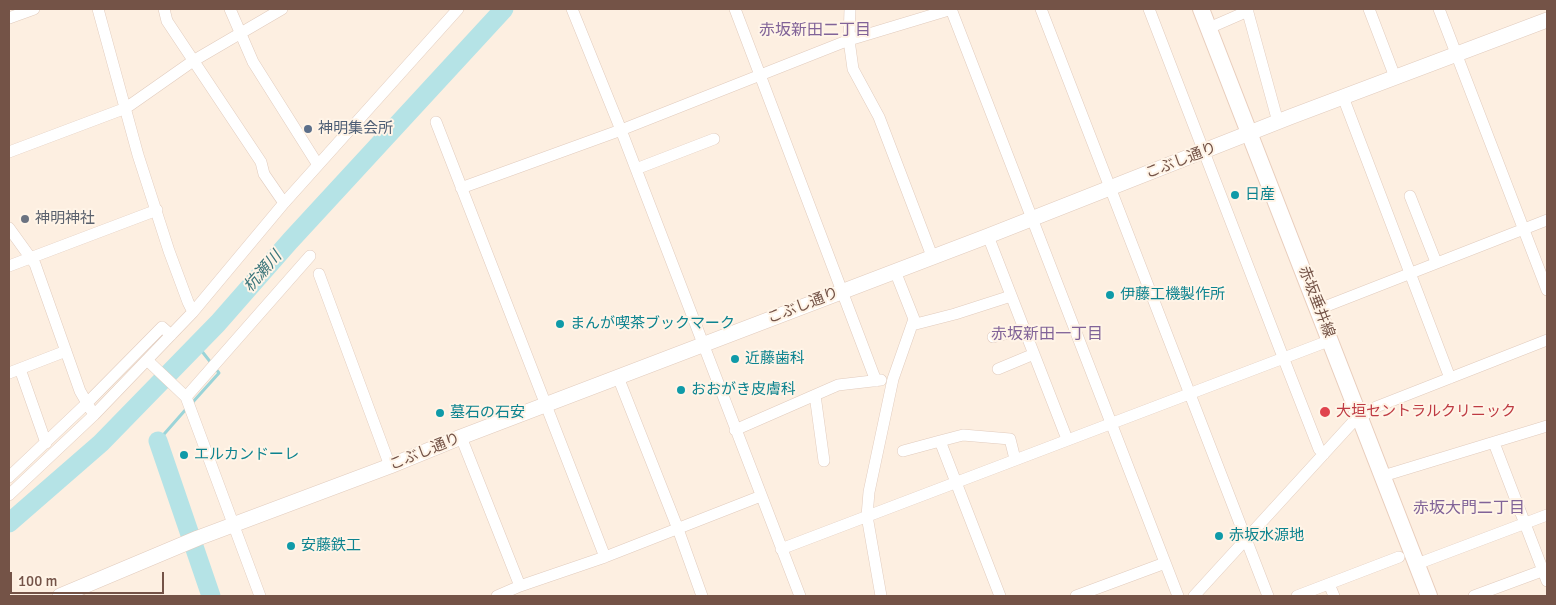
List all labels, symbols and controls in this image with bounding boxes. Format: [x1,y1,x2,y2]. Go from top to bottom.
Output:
district label: 赤坂新田二丁目 [759,21,871,41]
place label: 神明集会所 [318,120,393,138]
marker: 神明集会所 [302,123,314,135]
street label: こぶし通り [1143,139,1219,183]
place label: 日産 [1245,186,1275,204]
marker: 日産 [1229,189,1241,201]
place label: 神明神社 [35,210,95,228]
marker: 神明神社 [19,213,31,225]
water label: 杭瀬川 [240,248,286,296]
street label: 赤坂垂井線 [1294,264,1338,340]
street label: こぶし通り [765,284,841,328]
place label: 伊藤工機製作所 [1120,286,1225,304]
marker: 伊藤工機製作所 [1104,289,1116,301]
place label: まんが喫茶ブックマーク [570,315,735,333]
marker: まんが喫茶ブックマーク [554,318,566,330]
district label: 赤坂新田一丁目 [991,325,1103,345]
place label: 近藤歯科 [745,350,805,368]
marker: 近藤歯科 [729,353,741,365]
place label: おおがき皮膚科 [691,381,796,399]
marker: おおがき皮膚科 [675,384,687,396]
place label: 大垣セントラルクリニック [1336,403,1516,421]
place label: 墓石の石安 [450,404,525,422]
marker: 大垣セントラルクリニック [1318,405,1332,419]
marker: 墓石の石安 [434,407,446,419]
street label: こぶし通り [387,430,463,474]
place label: エルカンドーレ [194,446,299,464]
marker: エルカンドーレ [178,449,190,461]
district label: 赤坂大門二丁目 [1413,499,1525,519]
place label: 赤坂水源地 [1229,527,1304,545]
marker: 赤坂水源地 [1213,530,1225,542]
place label: 安藤鉄工 [301,537,361,555]
marker: 安藤鉄工 [285,540,297,552]
scale bar [12,562,166,594]
text: 100 m [18,572,58,590]

